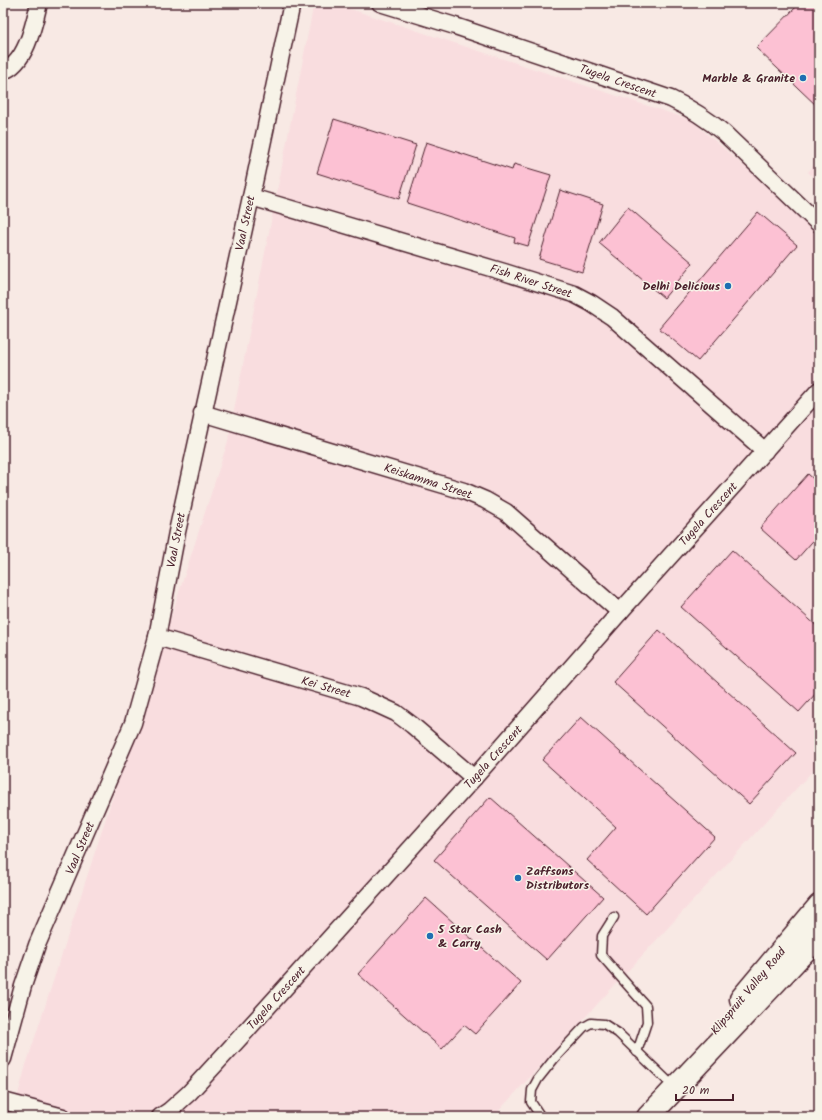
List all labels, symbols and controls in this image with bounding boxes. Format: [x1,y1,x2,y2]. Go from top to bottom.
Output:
street label: Tugela Crescent [577,59,659,104]
place label: Marble & Granite [702,69,795,88]
marker: Marble & Granite [798,73,808,83]
street label: Vaal Street [230,193,261,252]
street label: Fish River Street [487,259,575,304]
place label: Delhi Delicious [642,277,720,296]
marker: Delhi Delicious [723,281,733,291]
street label: Keiskamma Street [381,458,475,505]
street label: Tugela Crescent [675,478,742,550]
street label: Vaal Street [162,511,191,569]
street label: Kei Street [299,671,353,704]
street label: Tugela Crescent [460,721,527,793]
street label: Vaal Street [61,818,100,878]
place label: Zaffsons Distributors [526,862,589,895]
marker: Zaffsons Distributors [513,873,523,883]
place label: 5 Star Cash & Carry [437,920,502,953]
marker: 5 Star Cash & Carry [425,931,435,941]
street label: Klipspruit Valley Road [706,943,791,1039]
street label: Tugela Crescent [243,962,310,1034]
scale bar [676,1076,733,1102]
text: 20 m [682,1081,710,1100]

